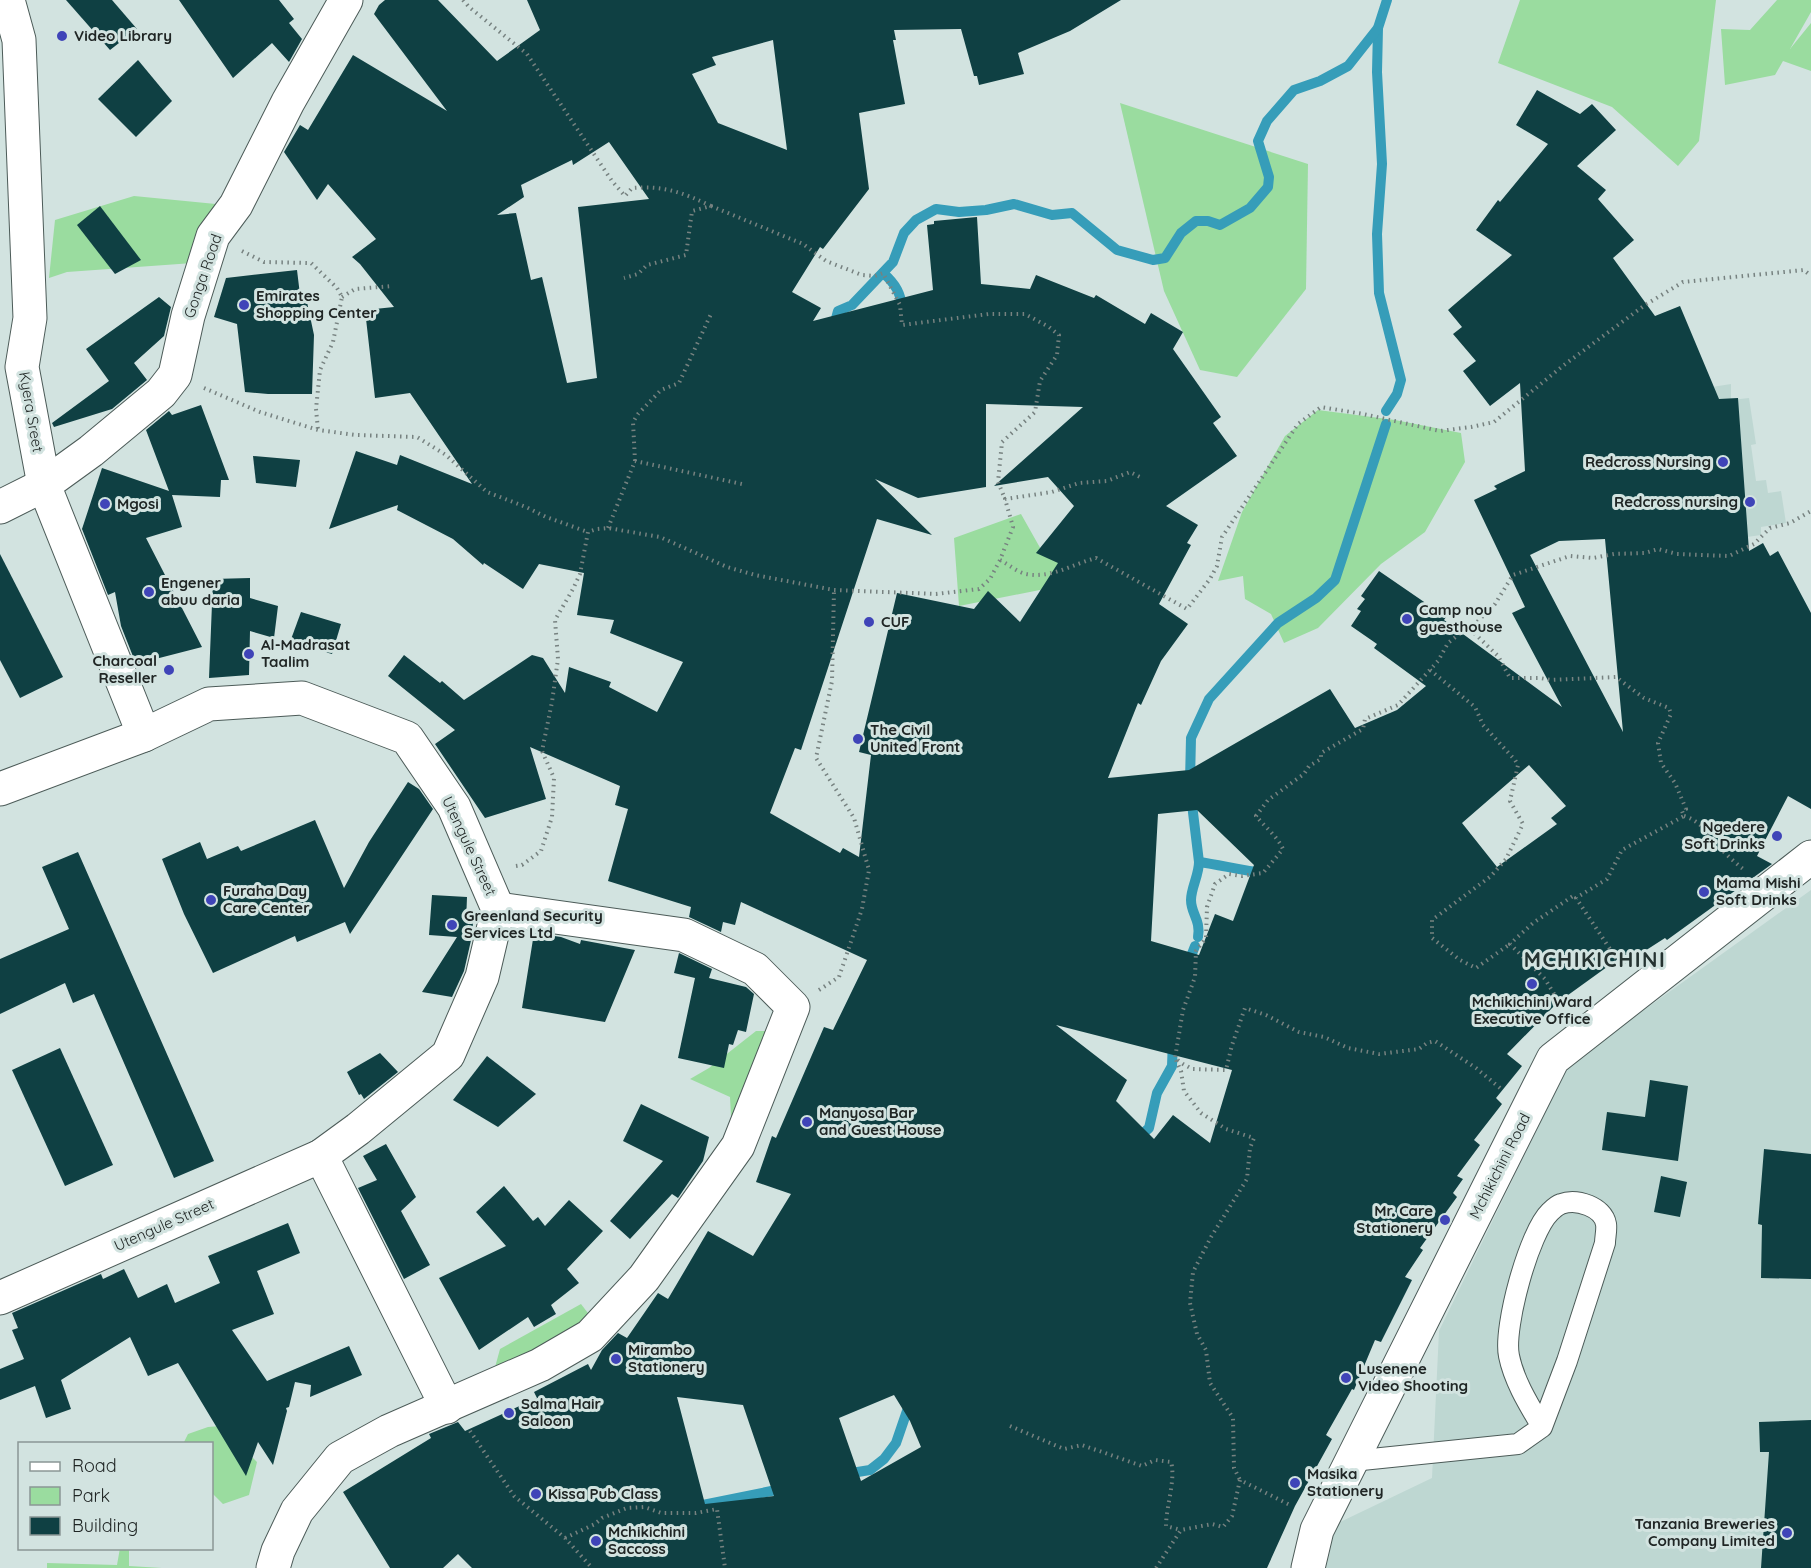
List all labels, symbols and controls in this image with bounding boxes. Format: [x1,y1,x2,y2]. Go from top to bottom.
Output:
place label: Video Library [74,26,172,45]
marker: Video Library [55,29,69,43]
street label: Gonga Road [179,231,226,320]
place label: Emirates Shopping Center [256,286,377,322]
marker: Emirates Shopping Center [237,298,251,312]
street label: Kyera Sreet [15,370,48,454]
place label: Redcross Nursing [1585,452,1711,471]
marker: Redcross Nursing [1716,455,1730,469]
place label: Redcross nursing [1614,492,1738,511]
place label: Mgosi [117,494,159,513]
marker: Redcross nursing [1743,495,1757,509]
marker: Mgosi [98,497,112,511]
place label: Engener abuu daria [161,573,240,609]
marker: Engener abuu daria [142,585,156,599]
place label: Camp nou guesthouse [1419,600,1503,636]
place label: CUF [881,612,909,631]
marker: Camp nou guesthouse [1400,612,1414,626]
marker: CUF [862,615,876,629]
place label: Al-Madrasat Taalim [261,635,350,671]
marker: Al-Madrasat Taalim [242,647,256,661]
place label: Charcoal Reseller [93,651,157,687]
marker: Charcoal Reseller [162,663,176,677]
place label: The Civil United Front [870,720,961,756]
marker: The Civil United Front [851,732,865,746]
street label: Utengule Street [438,793,501,899]
place label: Ngedere Soft Drinks [1684,817,1765,853]
marker: Ngedere Soft Drinks [1770,829,1784,843]
place label: Mama Mishi Soft Drinks [1716,873,1801,909]
place label: Furaha Day Care Center [223,881,310,917]
marker: Mama Mishi Soft Drinks [1697,885,1711,899]
marker: Furaha Day Care Center [204,893,218,907]
place label: Greenland Security Services Ltd [464,906,603,942]
marker: Greenland Security Services Ltd [445,918,459,932]
district label: MCHIKICHINI [1524,946,1666,972]
marker: Mchikichini Ward Executive Office [1525,977,1539,991]
place label: Mchikichini Ward Executive Office [1472,992,1592,1028]
place label: Manyosa Bar and Guest House [819,1103,942,1139]
street label: Mchikichini Road [1465,1110,1534,1222]
marker: Manyosa Bar and Guest House [800,1115,814,1129]
street label: Utengule Street [111,1194,217,1255]
place label: Mr. Care Stationery [1356,1201,1433,1237]
marker: Mr. Care Stationery [1438,1213,1452,1227]
place label: Mirambo Stationery [628,1340,705,1376]
marker: Mirambo Stationery [609,1352,623,1366]
place label: Lusenene Video Shooting [1358,1359,1468,1395]
marker: Lusenene Video Shooting [1339,1371,1353,1385]
place label: Salma Hair Saloon [521,1394,602,1430]
marker: Salma Hair Saloon [502,1406,516,1420]
legend [18,1442,213,1550]
text: Road [72,1454,117,1477]
place label: Masika Stationery [1307,1464,1384,1500]
marker: Masika Stationery [1288,1476,1302,1490]
text: Park [72,1484,110,1507]
place label: Kissa Pub Class [548,1484,658,1503]
marker: Kissa Pub Class [529,1487,543,1501]
text: Building [72,1514,138,1537]
place label: Tanzania Breweries Company Limited [1635,1514,1775,1550]
place label: Mchikichini Saccoss [608,1522,685,1558]
marker: Tanzania Breweries Company Limited [1780,1526,1794,1540]
marker: Mchikichini Saccoss [589,1534,603,1548]

